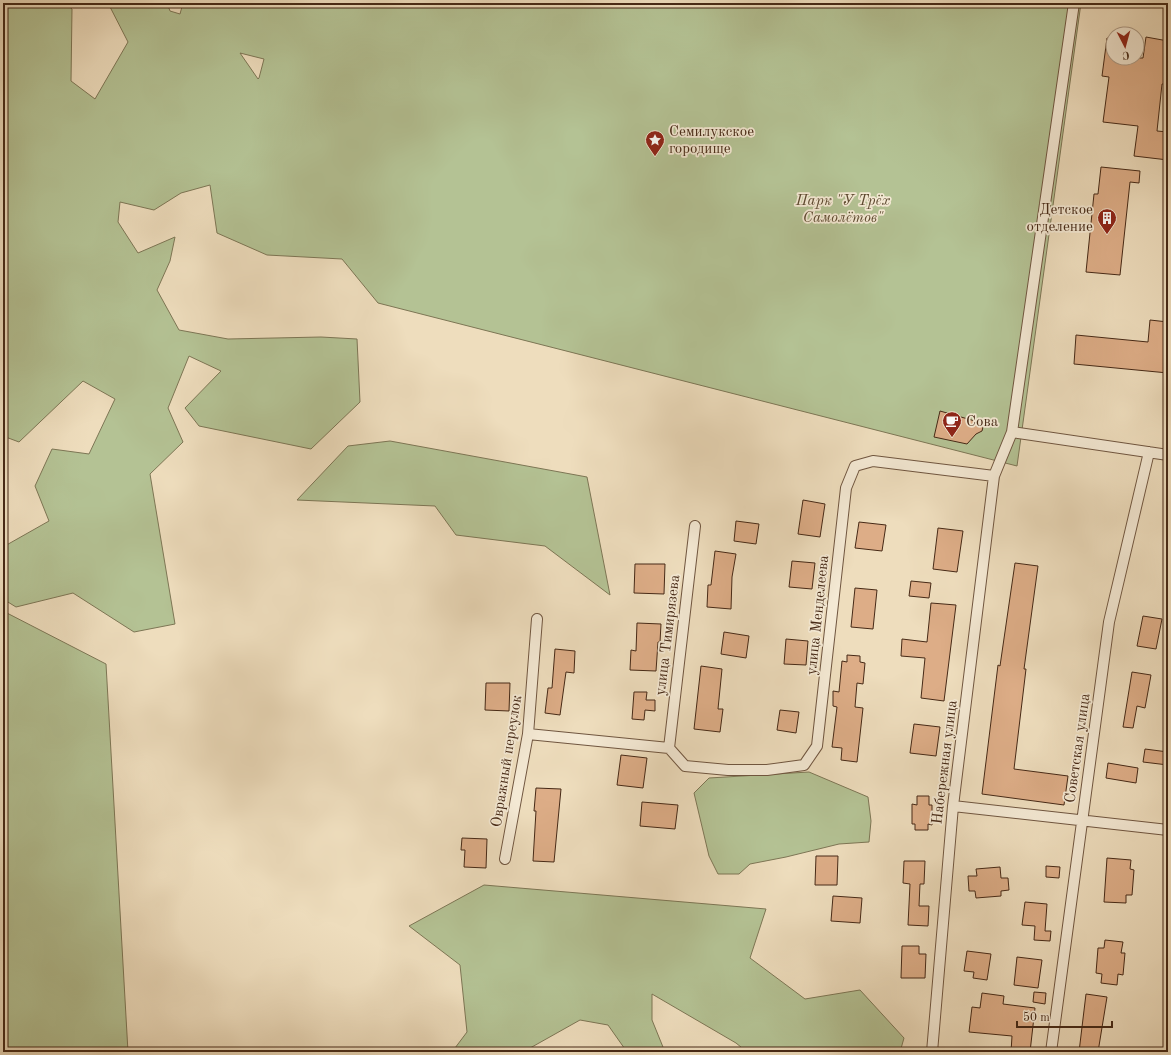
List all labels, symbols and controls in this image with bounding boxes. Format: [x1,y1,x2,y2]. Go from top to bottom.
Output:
north arrow [1105,26,1145,66]
text: С [1122,49,1130,60]
place label: Семилукское городище [669,125,754,157]
place icon: Семилукское городище [644,129,666,157]
park label: Парк "У Трёх Самолётов" [795,194,891,226]
place label: Детское отделение [1027,203,1093,235]
building icon: Детское отделение [1096,207,1118,235]
cafe icon: Сова [941,410,963,438]
place label: Сова [966,415,999,430]
street label: улица Менделеева [805,554,832,676]
street label: улица Тимирязева [654,573,683,696]
street label: Советская улица [1063,692,1094,804]
street label: Овражный переулок [490,694,525,828]
street label: Набережная улица [930,699,961,825]
scale bar [1017,1003,1112,1029]
text: 50 m [1023,1011,1050,1024]

